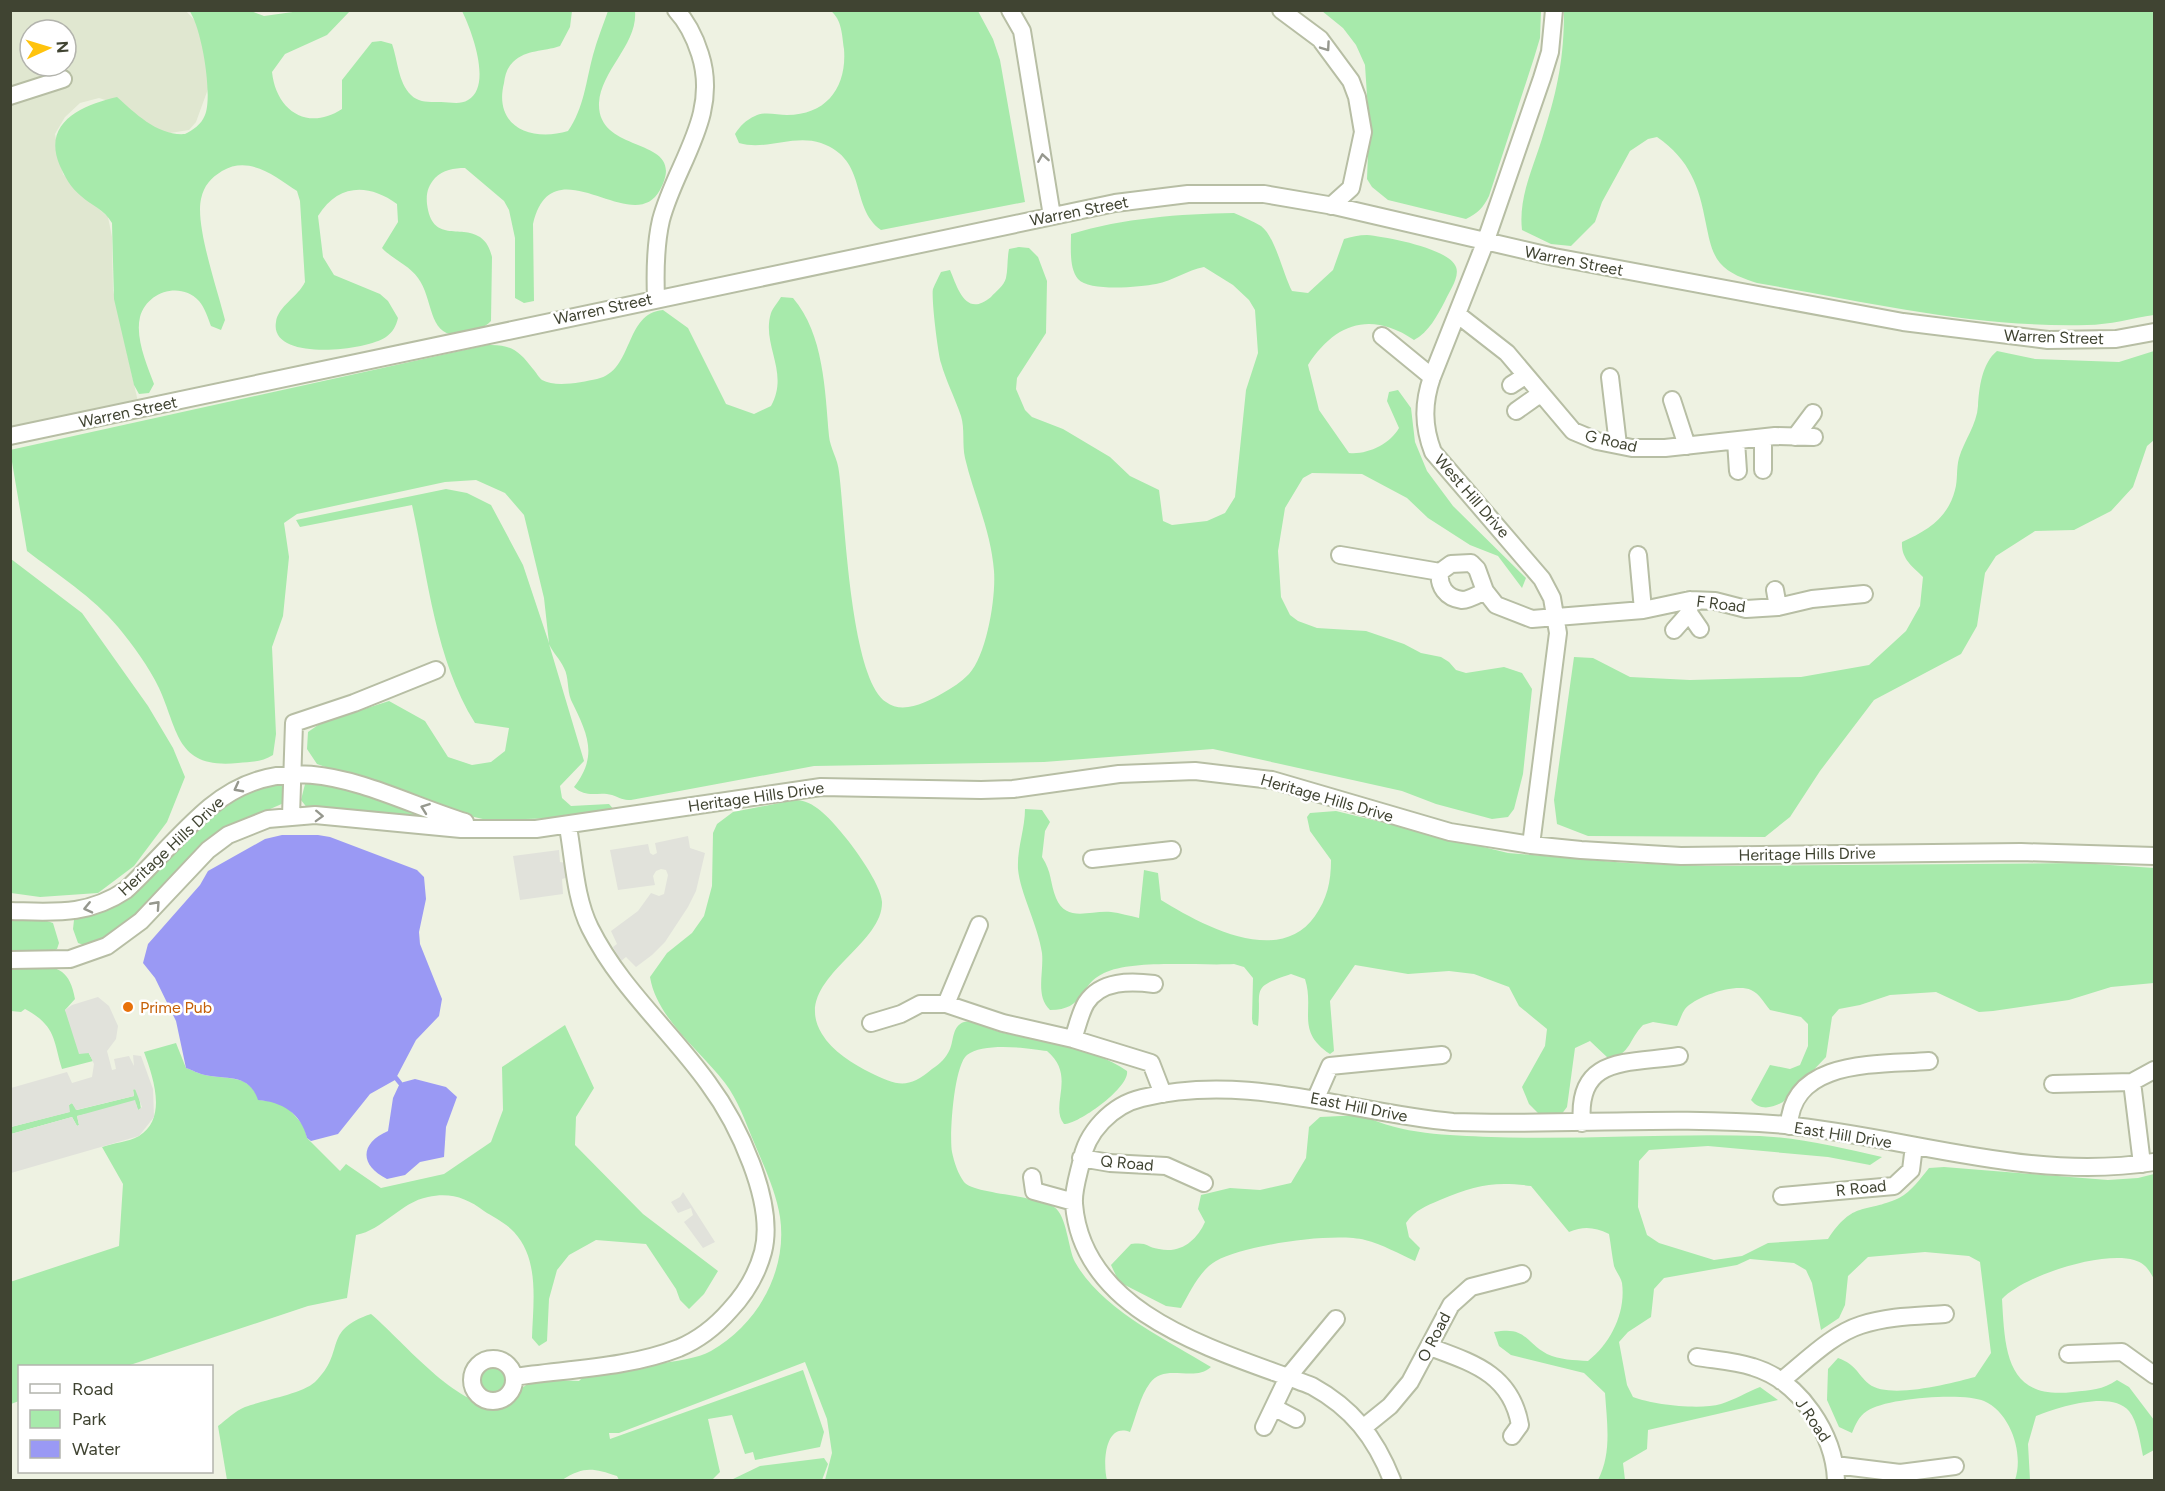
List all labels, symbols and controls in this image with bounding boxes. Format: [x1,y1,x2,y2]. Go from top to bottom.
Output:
north arrow [18,18,78,78]
text: N [53,40,72,54]
one-way arrow [1319,41,1330,52]
one-way arrow [1037,154,1049,163]
street label: Warren Street [1028,192,1130,230]
street label: Warren Street [1523,242,1625,280]
street label: Warren Street [552,289,654,329]
street label: Warren Street [2004,326,2104,348]
street label: Warren Street [77,392,179,432]
street label: G Road [1583,426,1639,456]
street label: West Hill Drive [1431,450,1514,542]
street label: F Road [1695,592,1747,616]
street label: Heritage Hills Drive [1258,770,1396,826]
street label: Heritage Hills Drive [687,778,826,816]
one-way arrow [234,781,244,792]
street label: Heritage Hills Drive [114,792,228,900]
one-way arrow [420,802,430,815]
one-way arrow [315,809,324,822]
street label: Heritage Hills Drive [1738,843,1876,865]
one-way arrow [83,901,93,914]
one-way arrow [149,901,160,912]
place label: Prime Pub [140,998,212,1017]
marker: Prime Pub [121,1000,135,1014]
street label: East Hill Drive [1309,1088,1410,1126]
street label: East Hill Drive [1793,1118,1894,1152]
street label: Q Road [1100,1151,1154,1175]
street label: R Road [1835,1176,1887,1200]
street label: O Road [1413,1309,1455,1365]
legend [18,1365,213,1473]
text: Road [72,1378,113,1400]
street label: J Road [1791,1394,1835,1446]
text: Park [72,1408,107,1430]
text: Water [72,1438,120,1460]

